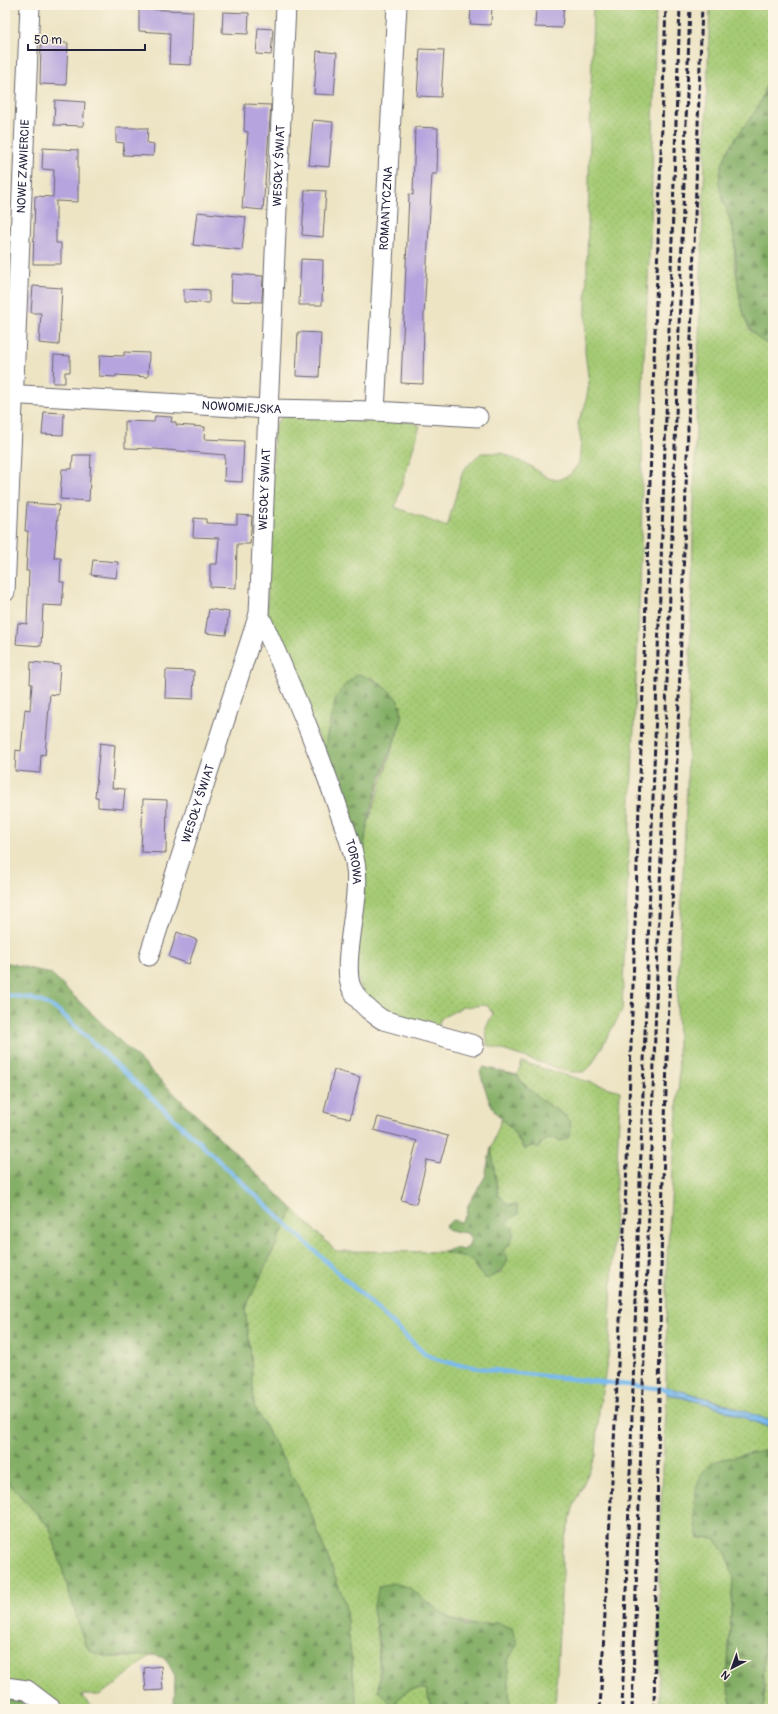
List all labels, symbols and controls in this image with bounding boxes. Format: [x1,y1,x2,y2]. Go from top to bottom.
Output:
scale bar [28,26,145,52]
text: 50 m [34,33,62,48]
street label: NOWE ZAWIERCIE [14,119,33,214]
street label: WESOŁY ŚWIAT [270,124,288,207]
street label: ROMANTYCZNA [376,166,396,251]
street label: NOWOMIEJSKA [201,398,282,417]
street label: WESOŁY ŚWIAT [255,448,274,531]
street label: WESOŁY ŚWIAT [178,762,218,845]
street label: TOROWA [342,837,364,885]
north arrow [712,1648,752,1688]
text: N [718,1667,733,1683]

